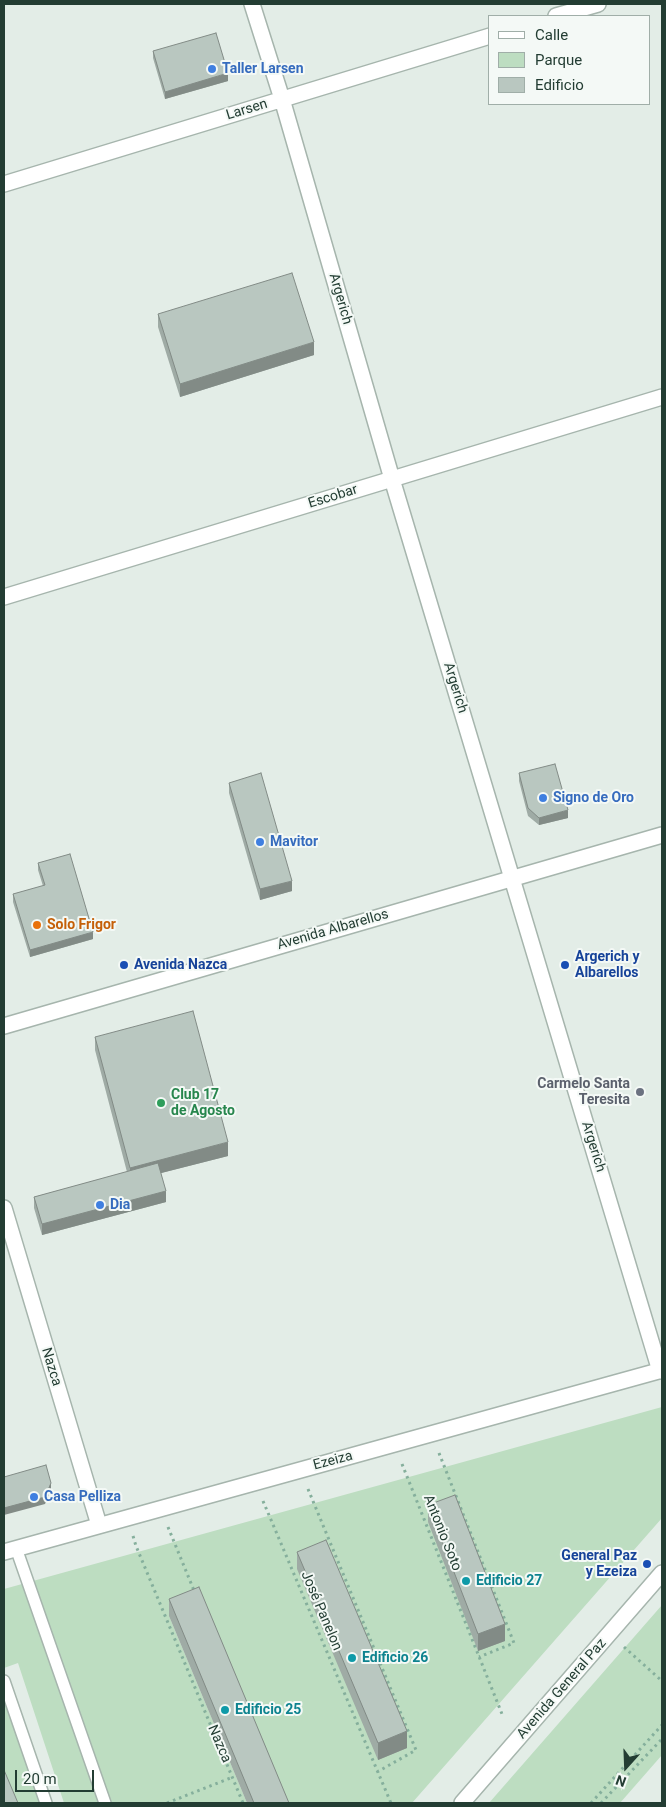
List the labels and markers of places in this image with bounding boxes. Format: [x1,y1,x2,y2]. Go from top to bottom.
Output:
place label: Taller Larsen [222,61,304,77]
marker: Taller Larsen [206,63,218,75]
place label: Signo de Oro [553,790,634,806]
marker: Signo de Oro [537,792,549,804]
place label: Mavitor [270,834,318,850]
marker: Mavitor [254,836,266,848]
place label: Solo Frigor [47,917,116,933]
marker: Solo Frigor [31,919,43,931]
place label: Argerich y Albarellos [575,949,639,982]
place label: Avenida Nazca [134,957,227,973]
marker: Avenida Nazca [118,959,130,971]
marker: Argerich y Albarellos [559,959,571,971]
place label: Carmelo Santa Teresita [537,1076,630,1108]
marker: Carmelo Santa Teresita [634,1086,646,1098]
place label: Club 17 de Agosto [171,1087,235,1120]
marker: Club 17 de Agosto [155,1097,167,1109]
place label: Dia [110,1197,130,1213]
marker: Dia [94,1199,106,1211]
place label: Casa Pelliza [44,1489,121,1505]
marker: Casa Pelliza [28,1491,40,1503]
place label: General Paz y Ezeiza [561,1548,637,1580]
marker: General Paz y Ezeiza [641,1558,653,1570]
place label: Edificio 27 [476,1573,542,1589]
marker: Edificio 27 [460,1575,472,1587]
place label: Edificio 26 [362,1650,428,1666]
marker: Edificio 26 [346,1652,358,1664]
place label: Edificio 25 [235,1702,301,1718]
marker: Edificio 25 [219,1704,231,1716]

